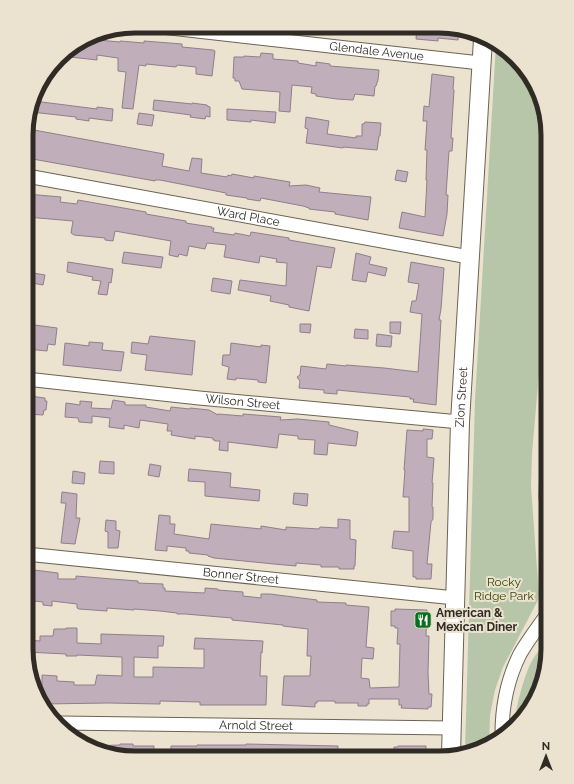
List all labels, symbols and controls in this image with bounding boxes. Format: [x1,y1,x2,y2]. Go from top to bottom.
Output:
street label: Glendale Avenue [329,39,425,64]
street label: Ward Place [216,204,281,229]
street label: Zion Street [453,366,470,428]
street label: Wilson Street [205,392,281,412]
street label: Bonner Street [202,565,280,587]
park label: Rocky Ridge Park [474,575,535,603]
place label: American & Mexican Diner [436,606,517,634]
restaurant icon: American & Mexican Diner [413,610,433,630]
street label: Arnold Street [219,718,293,733]
north arrow [526,736,566,776]
text: N [542,740,550,753]

